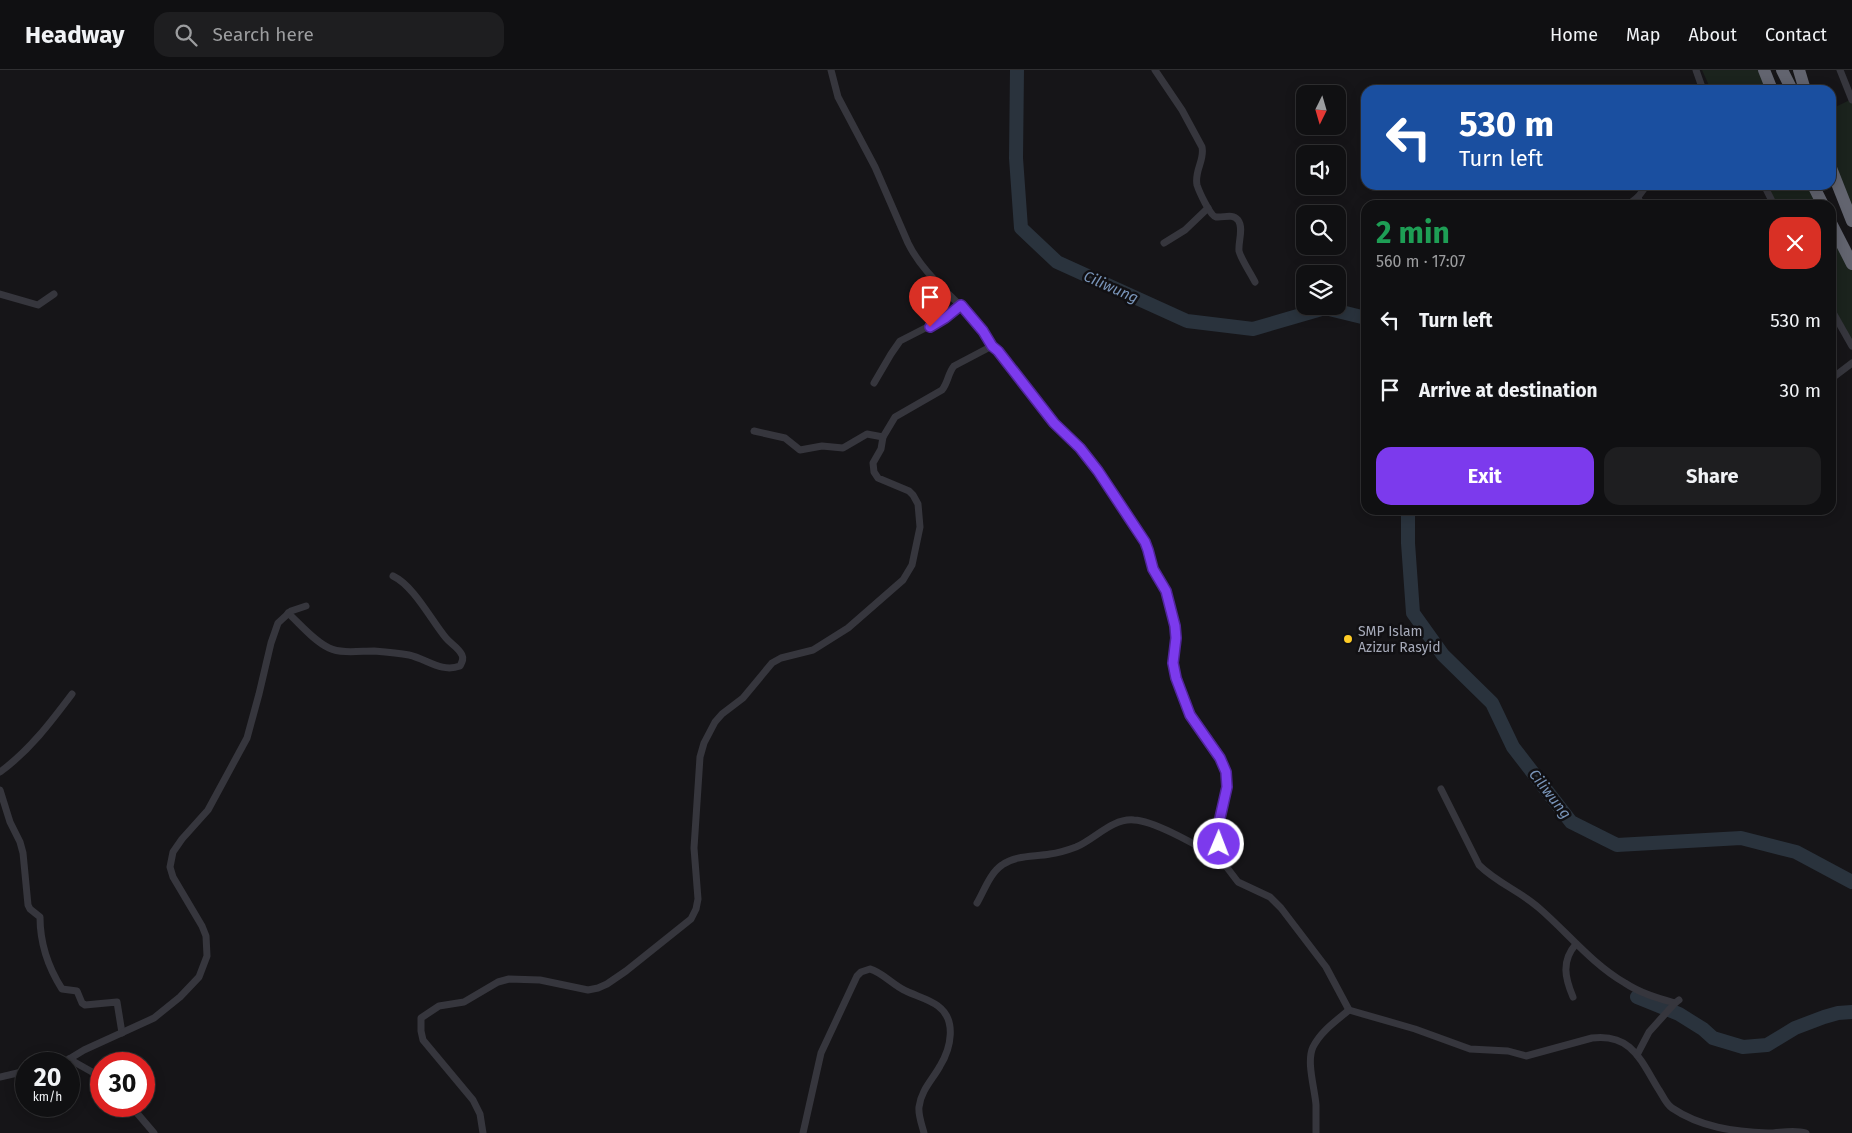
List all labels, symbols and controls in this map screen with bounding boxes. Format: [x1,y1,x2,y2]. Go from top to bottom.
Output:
search box [154,12,504,57]
text: Headway [25,21,124,49]
icon: search [172,21,200,49]
text: Search here [212,23,314,46]
text: Home [1550,24,1598,46]
text: Map [1626,24,1660,46]
text: About [1688,24,1737,46]
text: Contact [1765,24,1827,46]
north arrow [1296,85,1346,135]
map controls [1296,85,1346,315]
text: 530 m [1459,103,1554,145]
icon: left [1376,105,1441,170]
button: sound [1296,145,1346,195]
text: Turn left [1459,145,1543,172]
button: search [1296,205,1346,255]
text: 2 min [1376,215,1450,251]
button: close [1769,217,1821,269]
text: 560 m · 17:07 [1376,252,1465,271]
button: layers [1296,265,1346,315]
water label: Ciliwung [1081,267,1141,307]
pin [909,276,951,327]
icon: arrive [916,283,944,311]
icon: left [1376,306,1404,334]
text: Turn left [1419,309,1493,332]
text: 530 m [1770,309,1821,332]
icon: arrive [1376,376,1404,404]
text: Arrive at destination [1419,379,1598,402]
text: 30 m [1780,379,1821,402]
button: Exit [1376,447,1594,505]
button: Share [1604,447,1821,505]
place label: SMP Islam Azizur Rasyid [1358,623,1441,656]
marker: SMP Islam Azizur Rasyid [1342,633,1354,645]
water label: Ciliwung [1525,766,1575,822]
position arrow [1192,817,1244,869]
speed limit sign: 30 [90,1052,155,1117]
text: 20 [34,1063,61,1093]
text: km/h [33,1090,62,1104]

